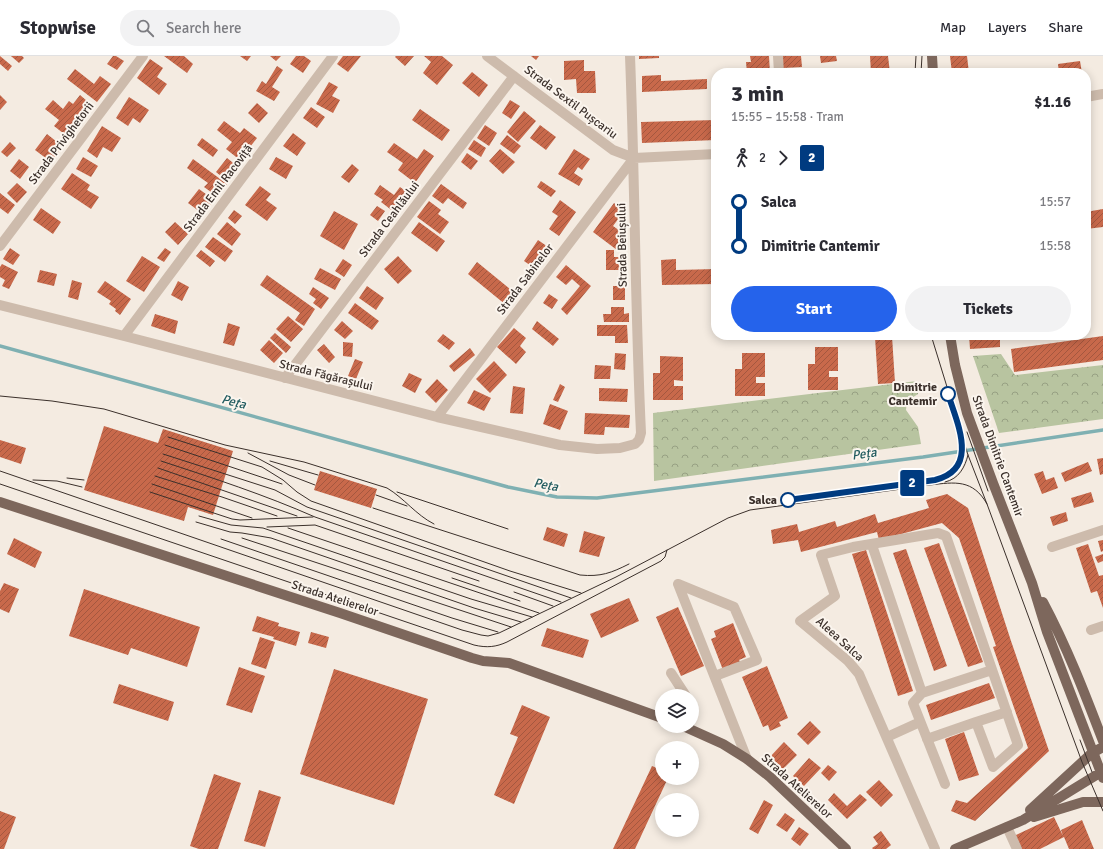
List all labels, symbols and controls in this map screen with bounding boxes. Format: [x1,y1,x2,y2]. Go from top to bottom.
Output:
search box [120,10,400,46]
text: Stopwise [20,16,96,40]
icon: search [134,17,156,39]
text: Search here [166,19,242,37]
text: Map [940,19,966,36]
text: Layers [988,19,1027,36]
text: Share [1049,19,1083,36]
street label: Strada Sextil Pușcariu [521,62,620,142]
text: 3 min [731,80,784,107]
text: $1.16 [1034,93,1071,111]
street label: Strada Privighetorii [25,99,97,188]
text: 15:55 – 15:58 · Tram [731,109,844,125]
street label: Strada Emil Racoviță [181,142,256,235]
icon: walk [731,147,753,169]
icon: forward [772,147,794,169]
text: 2 [808,149,816,166]
text: 2 [759,150,766,166]
street label: Strada Ceahlăului [356,178,423,260]
text: Salca [761,193,796,211]
text: 15:57 [1039,194,1071,210]
street label: Strada Beiușului [614,203,631,287]
text: Dimitrie Cantemir [761,237,880,255]
text: 15:58 [1039,238,1071,254]
street label: Strada Sabinelor [494,240,557,318]
button: Start [731,286,897,332]
button: Tickets [905,286,1071,332]
street label: Strada Făgărașului [277,357,374,394]
place label: Dimitrie Cantemir [889,380,937,409]
marker: Dimitrie Cantemir [940,386,956,402]
water label: Peța [220,391,248,413]
street label: Strada Dimitrie Cantemir [969,393,1027,519]
water label: Peța [851,444,878,464]
line badge: 2 [899,470,925,496]
text: 2 [908,474,916,491]
water label: Peța [532,475,560,495]
marker: Salca [780,492,796,508]
place label: Salca [749,493,777,508]
street label: Strada Atelierelor [289,577,381,620]
street label: Aleea Salca [813,614,867,665]
map controls [655,689,699,837]
button: layers [655,689,699,733]
button: + [655,741,699,785]
street label: Strada Atelierelor [758,751,836,823]
button: − [655,793,699,837]

